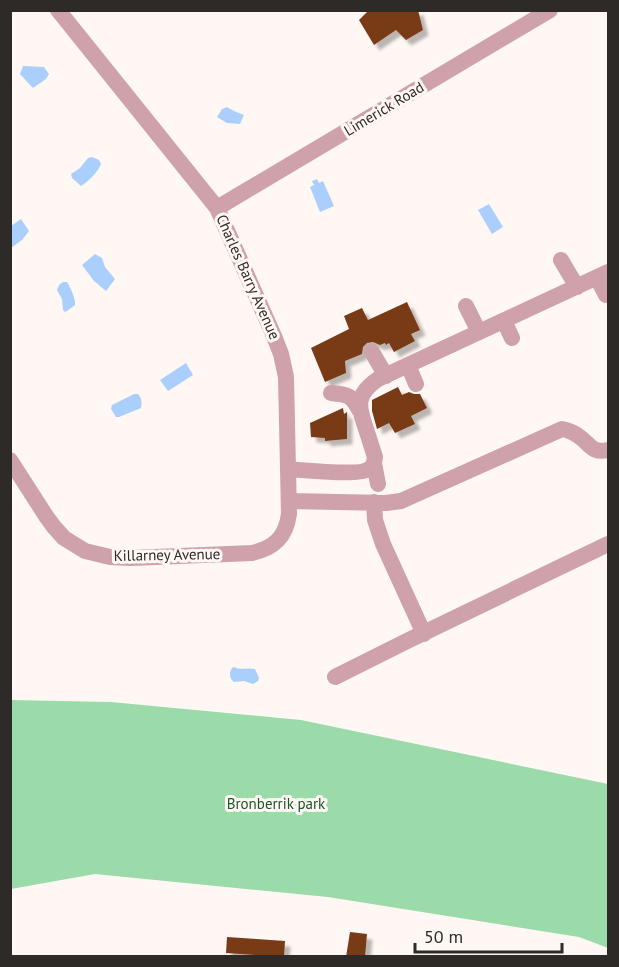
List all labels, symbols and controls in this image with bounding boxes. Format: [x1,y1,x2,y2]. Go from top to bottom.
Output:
street label: Limerick Road [340,77,427,140]
street label: Charles Barry Avenue [212,211,285,342]
street label: Killarney Avenue [113,544,221,565]
park label: Bronberrik park [227,794,326,813]
scale bar [415,916,562,954]
text: 50 m [424,925,463,948]

